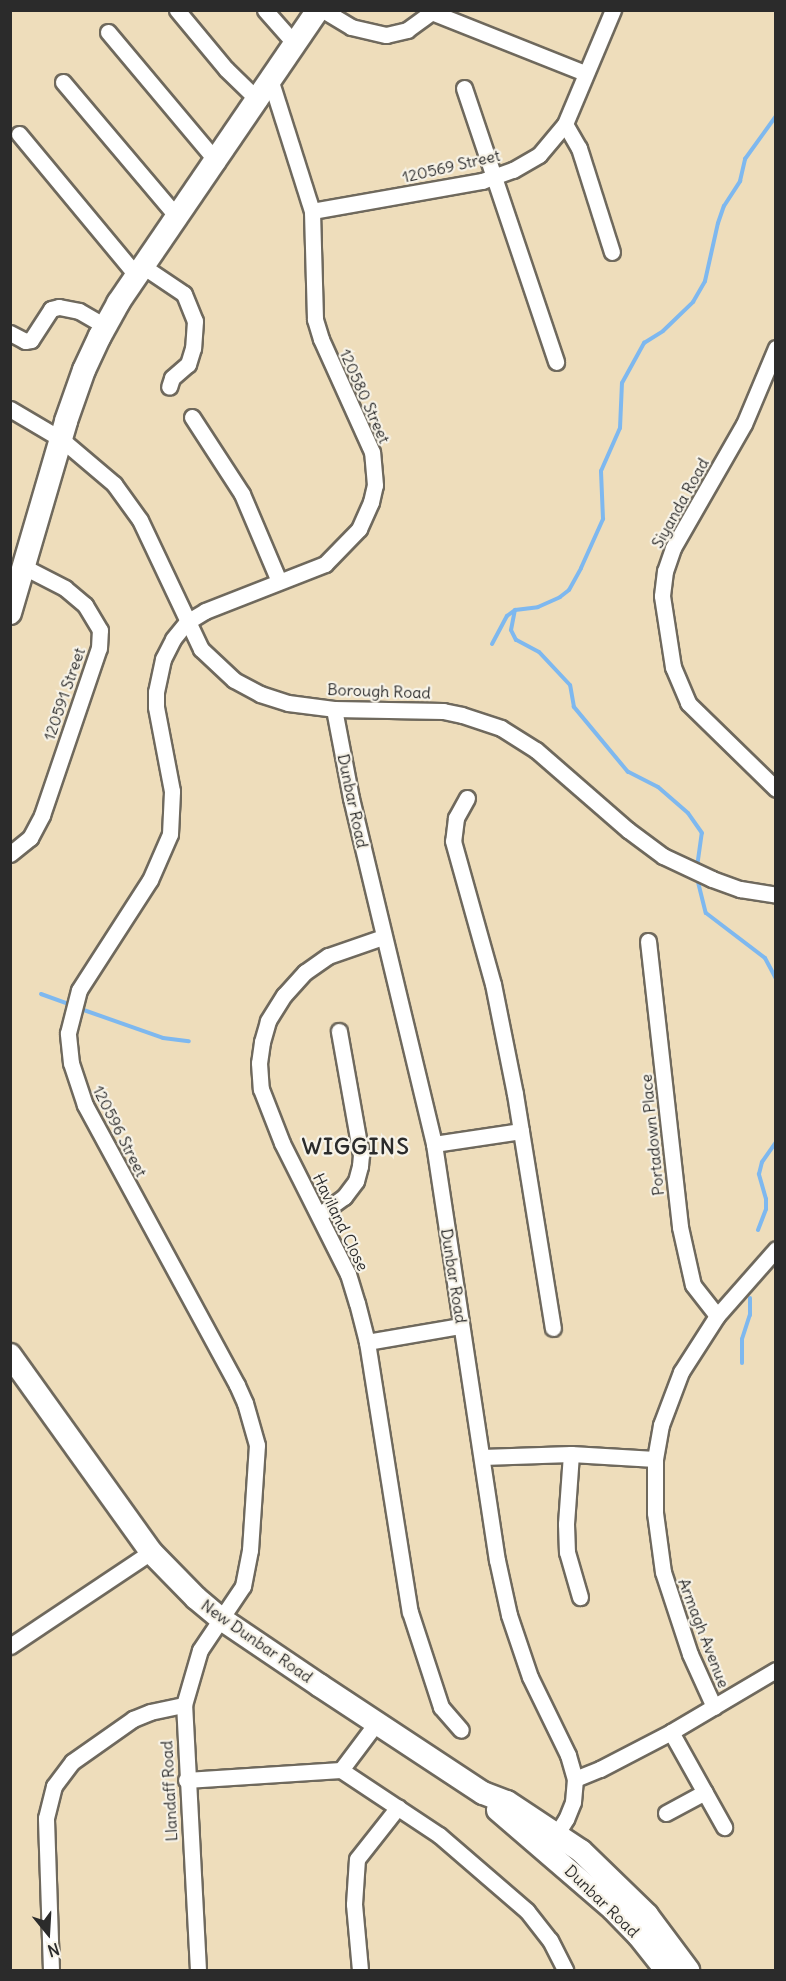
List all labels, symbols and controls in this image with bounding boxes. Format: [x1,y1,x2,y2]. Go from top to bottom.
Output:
street label: 120569 Street [400,145,502,187]
street label: 120580 Street [336,346,394,446]
street label: Siyanda Road [647,455,713,551]
street label: 120591 Street [39,645,89,743]
street label: Borough Road [327,680,431,702]
street label: Dunbar Road [334,752,372,850]
street label: Portadown Place [636,1073,668,1197]
street label: 120596 Street [89,1082,151,1180]
district label: WIGGINS [302,1134,410,1160]
street label: Haviland Close [309,1170,373,1274]
street label: Dunbar Road [437,1227,471,1325]
street label: Armagh Avenue [674,1576,734,1690]
street label: New Dunbar Road [198,1595,316,1687]
street label: Llandaff Road [157,1740,181,1842]
street label: Dunbar Road [561,1861,643,1941]
north arrow [18,1903,78,1963]
text: N [45,1939,62,1961]

